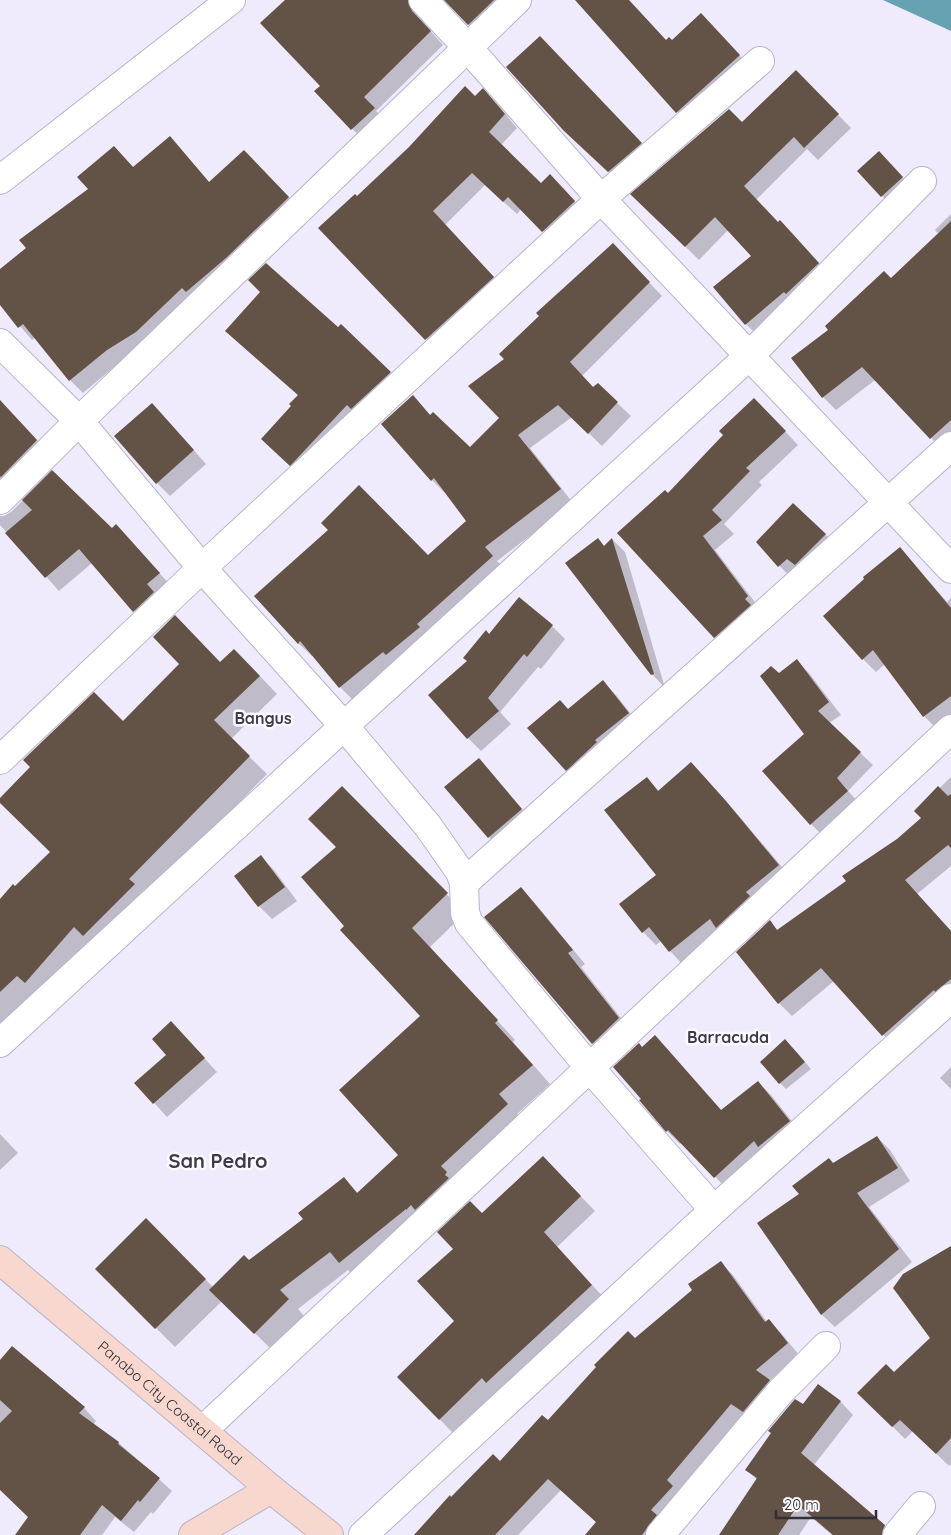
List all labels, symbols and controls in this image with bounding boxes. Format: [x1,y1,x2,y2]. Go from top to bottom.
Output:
district label: Bangus [234,708,292,728]
district label: Barracuda [687,1027,769,1047]
district label: San Pedro [169,1148,267,1173]
street label: Panabo City Coastal Road [94,1337,246,1469]
scale bar [776,1488,876,1520]
text: 20 m [784,1495,819,1514]

